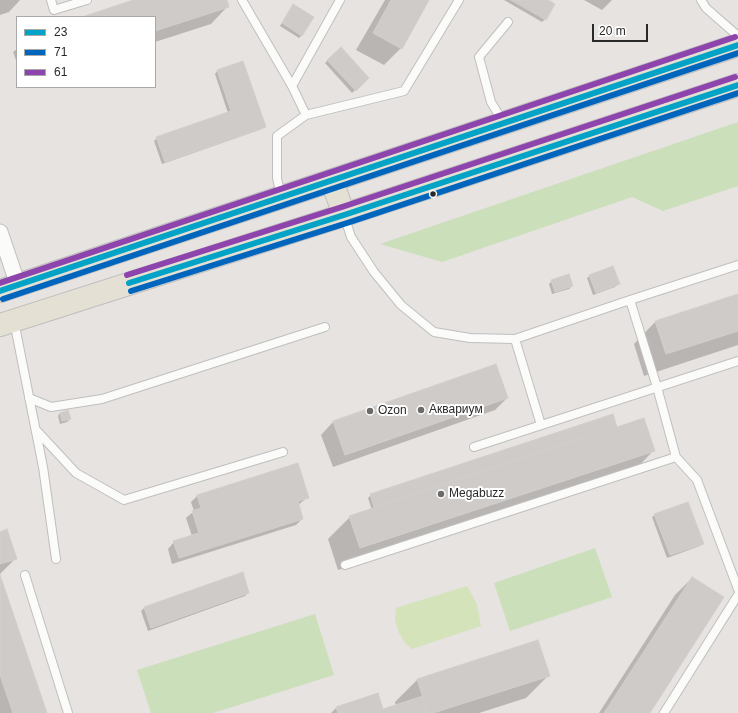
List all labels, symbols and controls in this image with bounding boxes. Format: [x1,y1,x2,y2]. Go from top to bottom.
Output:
legend [16,16,156,88]
scale bar [594,16,650,42]
text: 20 m [599,24,626,38]
text: 23 [54,25,67,39]
text: 71 [54,45,67,59]
text: 61 [54,65,67,79]
unlabelled marker [428,189,438,199]
place label: Аквариум [429,403,483,417]
place label: Ozon [378,404,407,418]
marker: Аквариум [416,405,426,415]
marker: Ozon [365,406,375,416]
place label: Megabuzz [449,487,504,501]
marker: Megabuzz [436,489,446,499]

